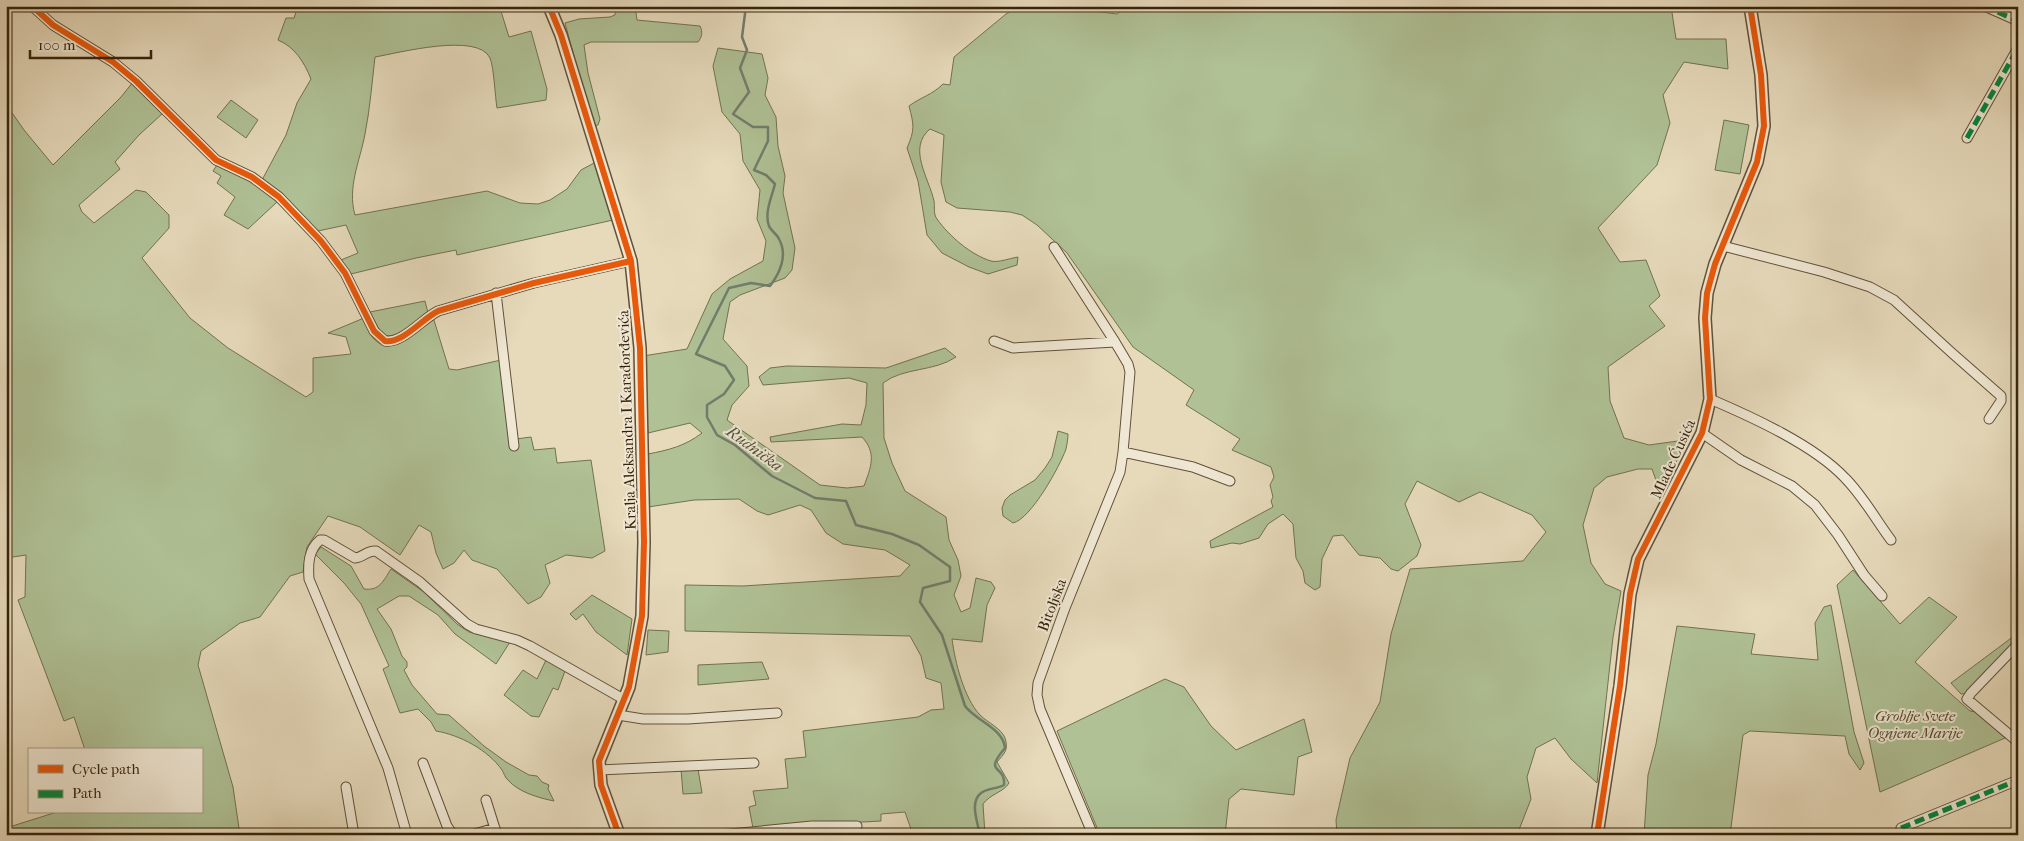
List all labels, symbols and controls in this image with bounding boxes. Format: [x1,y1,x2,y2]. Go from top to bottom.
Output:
scale bar [30,28,151,60]
text: 100 m [38,36,76,54]
street label: Kralja Aleksandra I Karađorđevića [614,309,640,530]
street label: Mlađe Ćusića [1647,415,1700,502]
water label: Rudnička [722,421,786,475]
street label: Bitoljska [1034,575,1071,634]
park label: Groblje Svete Ognjene Marije [1868,707,1963,742]
legend [28,748,202,814]
text: Cycle path [72,760,140,778]
text: Path [72,784,102,802]

